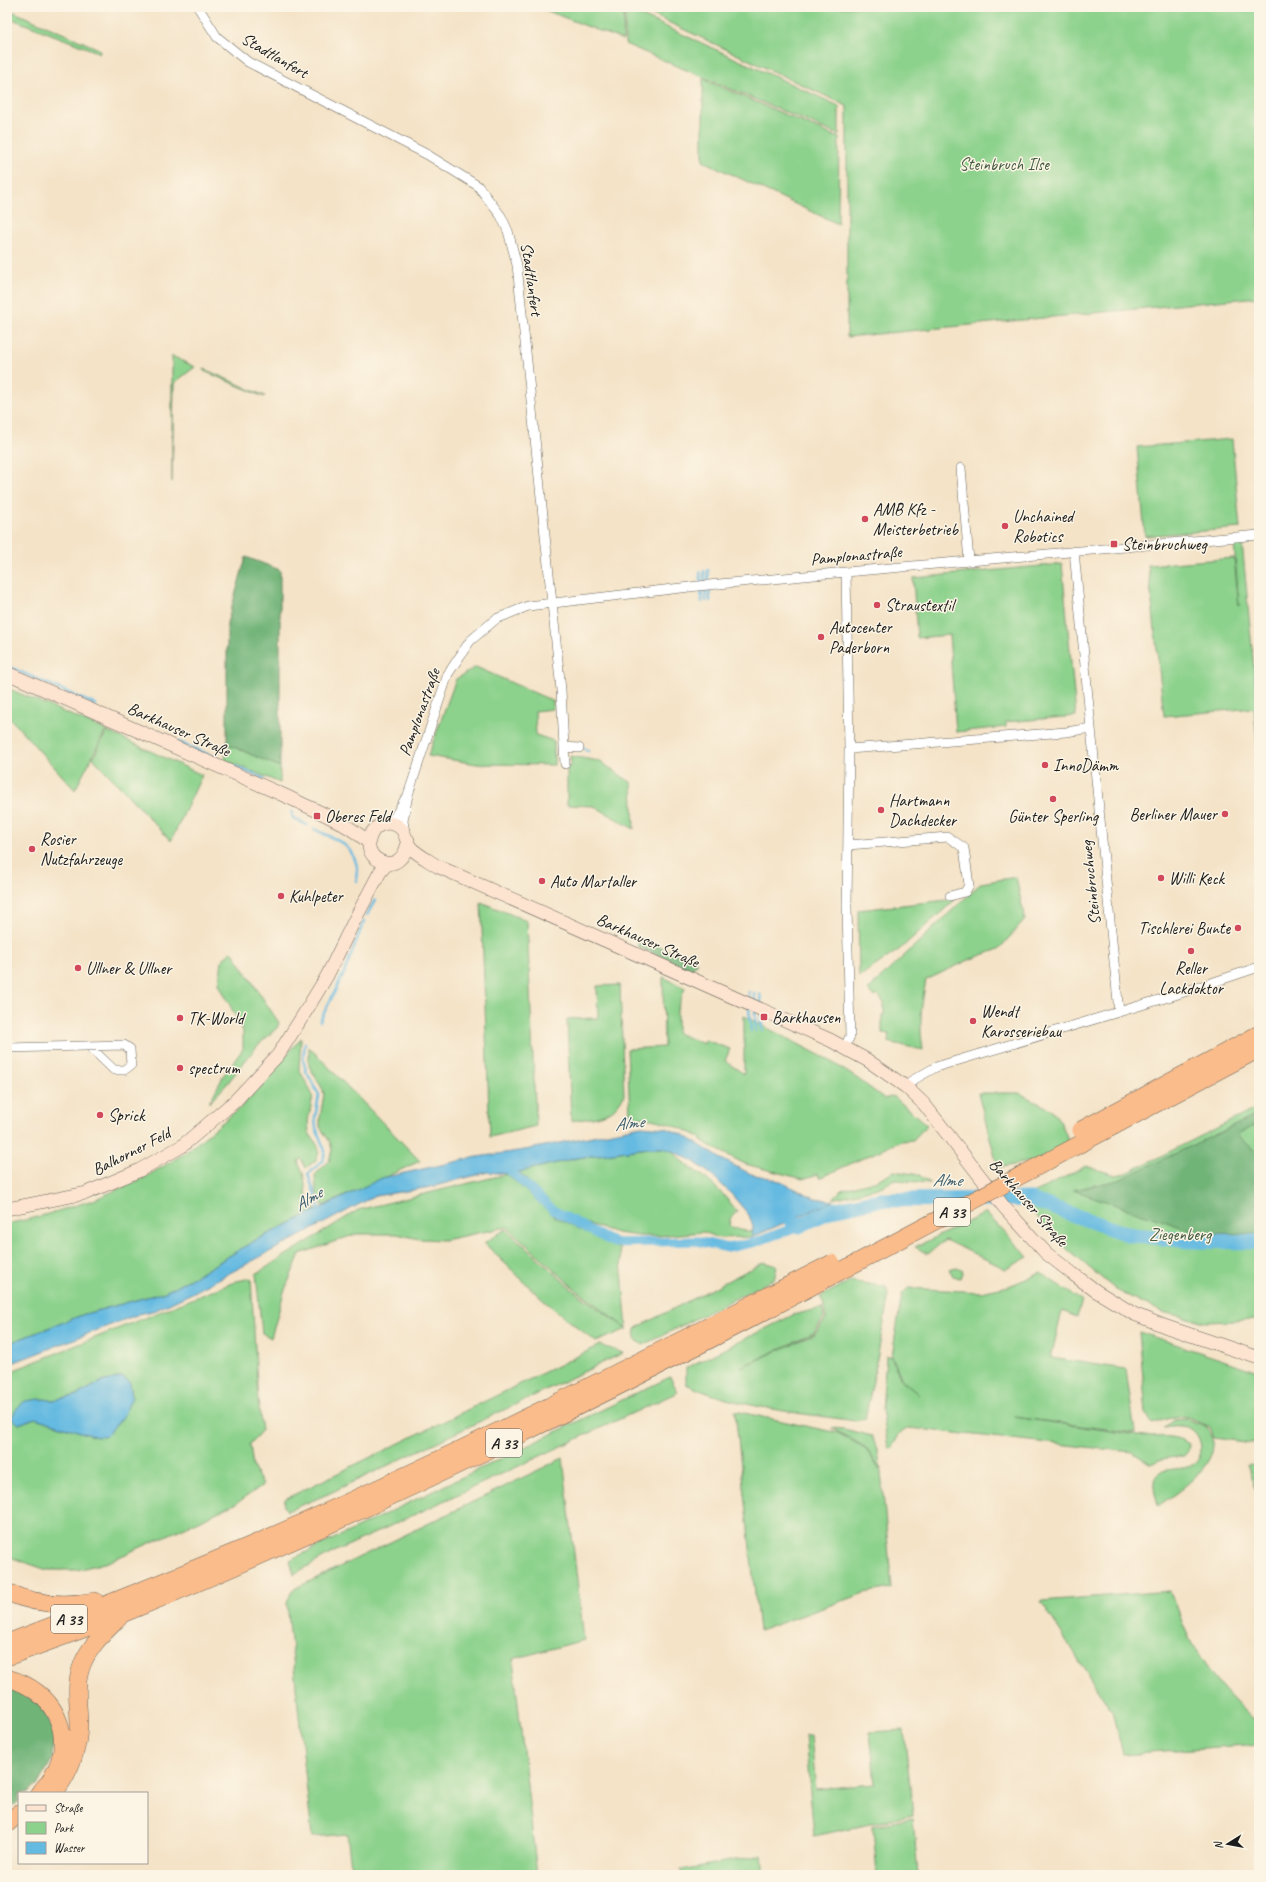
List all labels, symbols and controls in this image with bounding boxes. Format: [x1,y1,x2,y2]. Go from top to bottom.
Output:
street label: Stadtlanfert [238,28,314,84]
park label: Steinbruch Ilse [959,154,1050,175]
street label: Stadtlanfert [516,241,547,319]
place label: AMB Kfz - Meisterbetrieb [873,499,959,540]
place label: Unchained Robotics [1013,506,1076,547]
marker: AMB Kfz - Meisterbetrieb [860,514,870,524]
marker: Unchained Robotics [1000,521,1010,531]
place label: Steinbruchweg [1122,534,1208,555]
marker: Steinbruchweg [1109,539,1119,549]
street label: Pamplonastraße [810,541,904,570]
place label: Straustextil [885,595,957,616]
marker: Straustextil [872,600,882,610]
place label: Autocenter Paderborn [829,617,894,658]
marker: Autocenter Paderborn [816,632,826,642]
street label: Pamplonastraße [394,664,445,759]
street label: Barkhauser Straße [124,697,235,762]
place label: InnoDämm [1053,755,1120,776]
marker: InnoDämm [1040,760,1050,770]
place label: Hartmann Dachdecker [889,790,958,831]
marker: Günter Sperling [1048,794,1058,804]
place label: Berliner Mauer [1129,804,1219,825]
marker: Hartmann Dachdecker [876,805,886,815]
place label: Oberes Feld [325,806,394,827]
place label: Günter Sperling [1008,806,1100,827]
marker: Berliner Mauer [1220,809,1230,819]
marker: Oberes Feld [312,811,322,821]
place label: Rosier Nutzfahrzeuge [40,829,123,870]
street label: Steinbruchweg [1075,838,1105,926]
marker: Rosier Nutzfahrzeuge [27,844,37,854]
place label: Willi Keck [1169,868,1226,889]
place label: Auto Martaller [550,871,638,892]
marker: Willi Keck [1156,873,1166,883]
marker: Auto Martaller [537,876,547,886]
place label: Kuhlpeter [289,886,345,907]
marker: Kuhlpeter [276,891,286,901]
street label: Barkhauser Straße [593,908,704,973]
place label: Tischlerei Bunte [1138,918,1231,939]
marker: Tischlerei Bunte [1233,923,1243,933]
marker: Reller Lackdoktor [1186,946,1196,956]
place label: Ullner & Ullner [86,958,173,979]
place label: Reller Lackdoktor [1159,958,1225,999]
marker: Ullner & Ullner [73,963,83,973]
place label: Wendt Karosseriebau [981,1001,1063,1042]
place label: Barkhausen [772,1007,841,1028]
place label: TK-World [188,1008,246,1029]
marker: Barkhausen [759,1012,769,1022]
marker: TK-World [175,1013,185,1023]
marker: Wendt Karosseriebau [968,1016,978,1026]
place label: spectrum [188,1058,240,1079]
marker: spectrum [175,1063,185,1073]
place label: Sprick [108,1105,146,1126]
marker: Sprick [95,1110,105,1120]
water label: Alme [613,1110,648,1136]
street label: Balhorner Feld [89,1122,176,1180]
street label: Barkhauser Straße [985,1154,1074,1252]
water label: Alme [933,1169,965,1191]
water label: Alme [290,1180,329,1216]
road number: A 33 [934,1198,970,1226]
park label: Ziegenberg [1149,1224,1213,1245]
road number: A 33 [486,1429,522,1457]
road number: A 33 [51,1605,87,1633]
legend [18,1792,148,1864]
text: Straße [54,1800,83,1816]
text: Park [54,1820,75,1836]
north arrow [1208,1824,1248,1864]
text: N [1210,1839,1226,1851]
text: Wasser [54,1840,86,1856]

